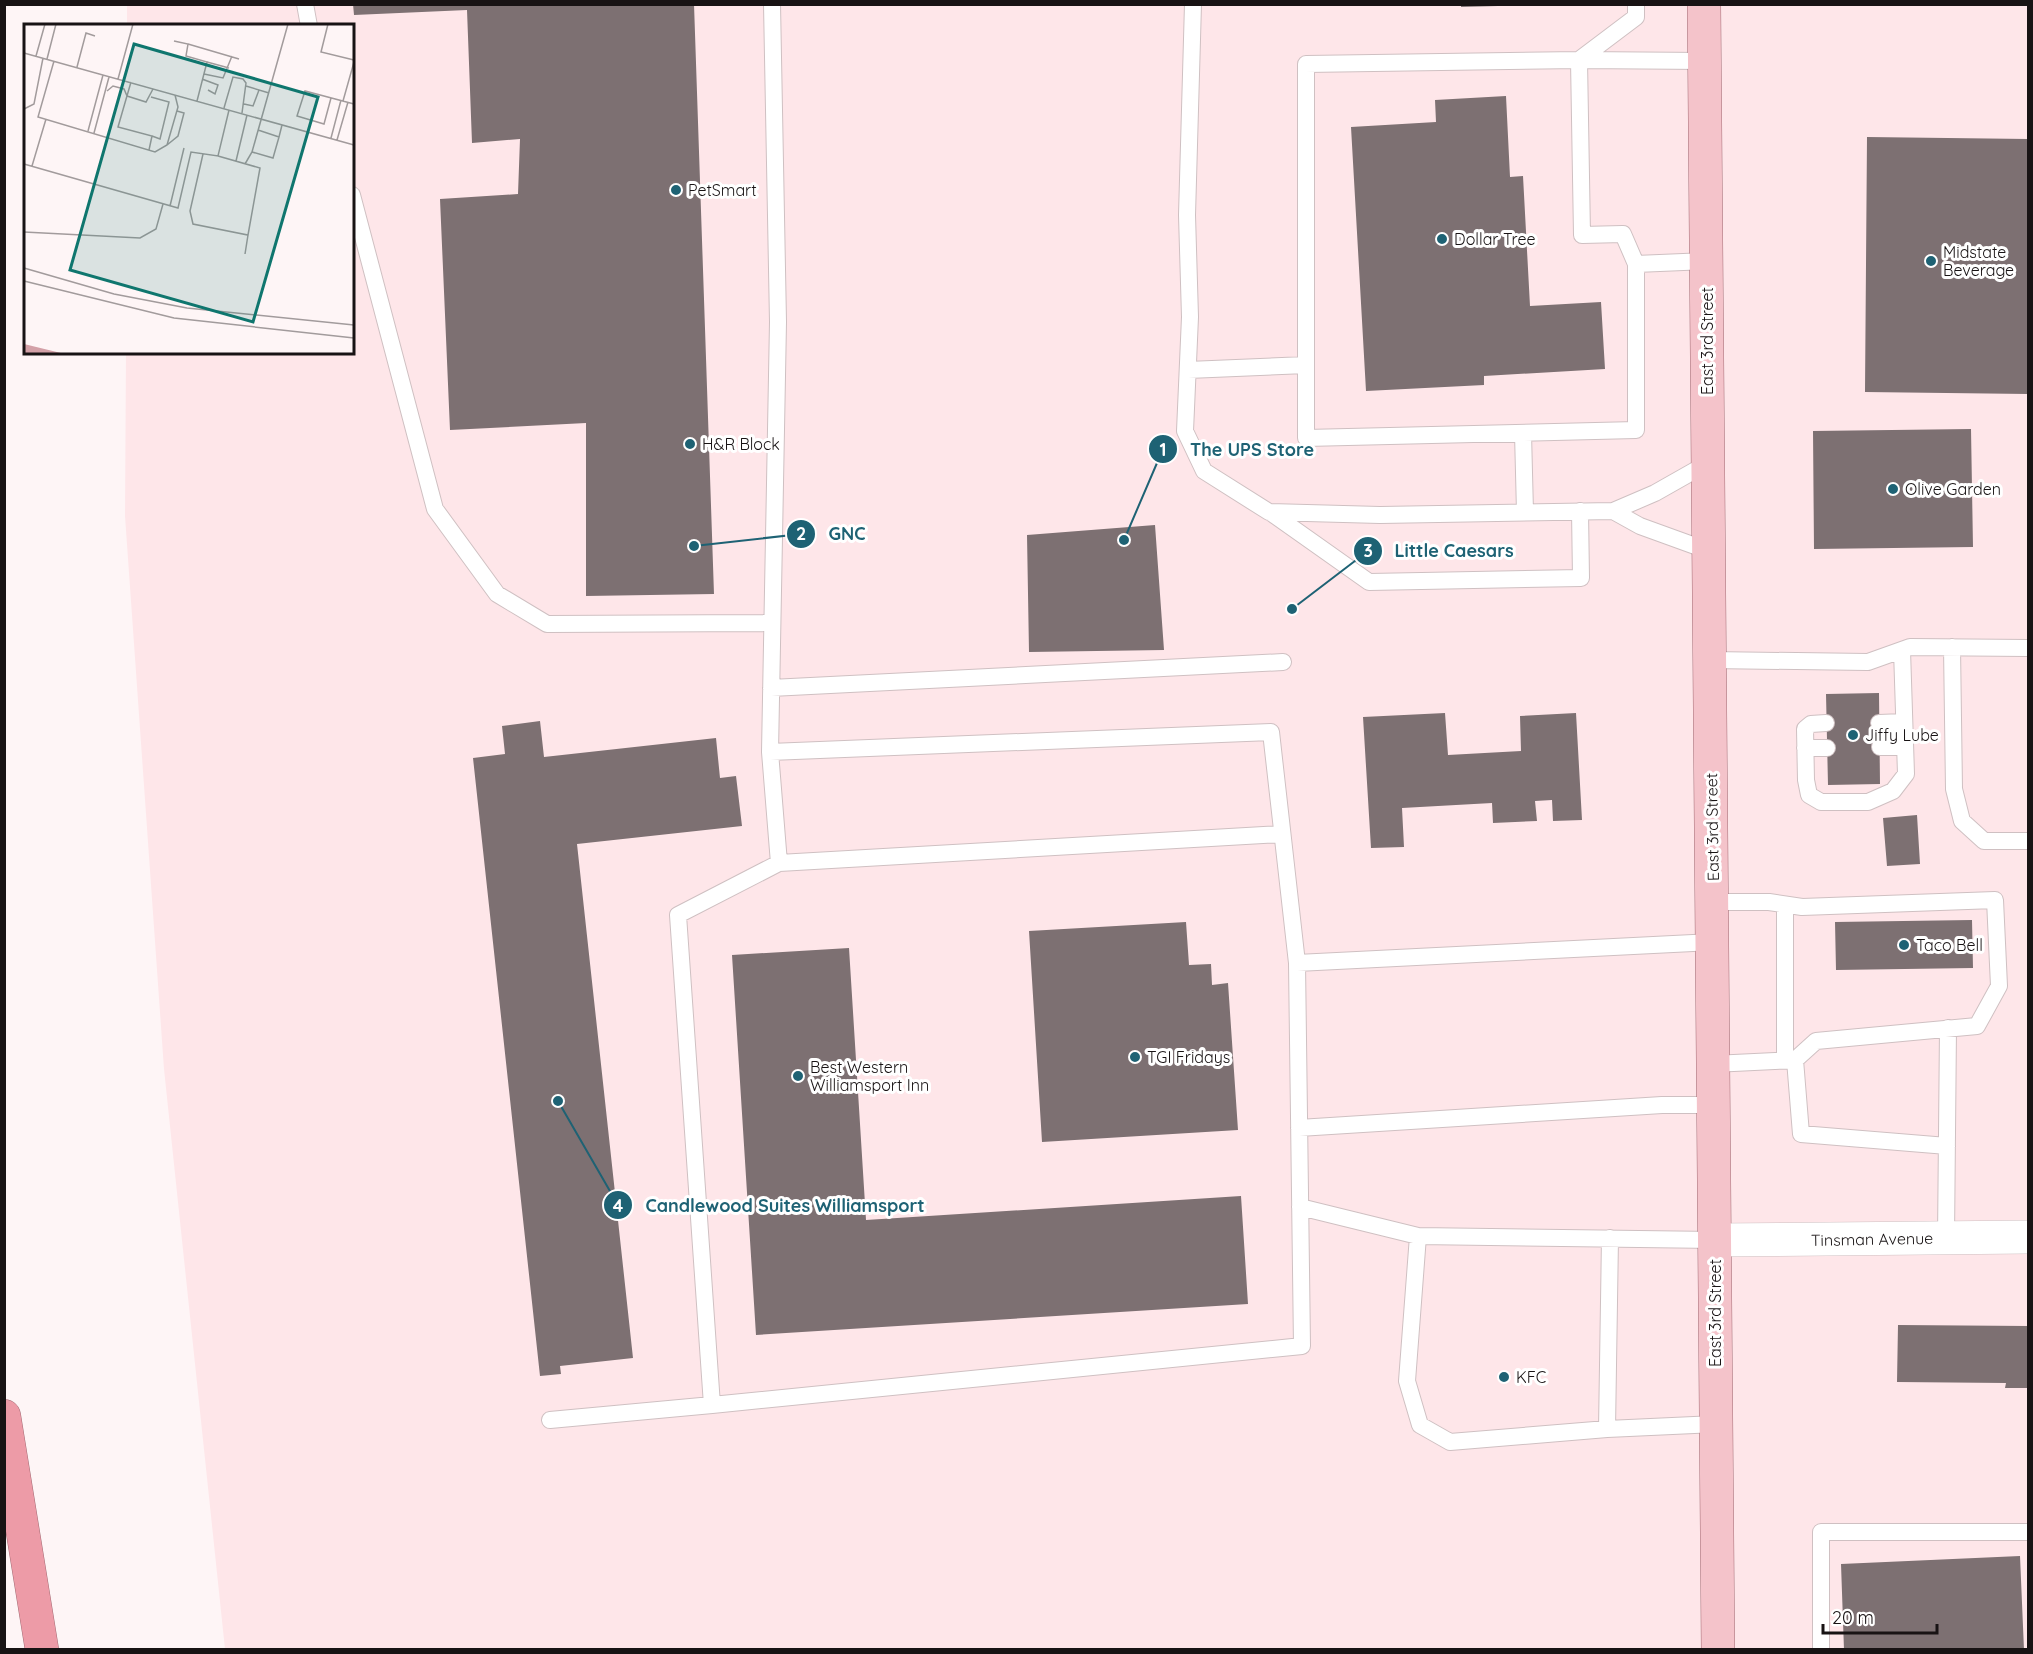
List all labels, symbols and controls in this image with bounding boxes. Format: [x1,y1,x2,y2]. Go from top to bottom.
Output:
inset map [24,24,354,354]
place label: PetSmart [688,180,757,200]
marker: PetSmart [669,183,683,197]
place label: Dollar Tree [1454,229,1535,249]
marker: Dollar Tree [1435,232,1449,246]
place label: Midstate Beverage [1943,242,2014,280]
marker: Midstate Beverage [1924,254,1938,268]
street label: East 3rd Street [1697,287,1717,395]
callout: The UPS Store [1148,431,1326,467]
place label: H&R Block [702,434,780,454]
marker: H&R Block [683,437,697,451]
text: 1 [1159,438,1167,461]
text: The UPS Store [1190,438,1314,461]
place label: Olive Garden [1905,479,2001,499]
marker: Olive Garden [1886,482,1900,496]
callout: GNC [786,516,877,552]
text: 2 [796,522,806,545]
text: GNC [828,522,866,545]
callout: Little Caesars [1353,533,1526,569]
text: 3 [1363,539,1373,562]
text: Little Caesars [1394,539,1514,562]
place label: Jiffy Lube [1865,725,1939,745]
marker: Jiffy Lube [1846,728,1860,742]
street label: East 3rd Street [1701,773,1723,881]
place label: Taco Bell [1916,935,1983,955]
marker: Taco Bell [1897,938,1911,952]
place label: TGI Fridays [1147,1047,1230,1067]
marker: TGI Fridays [1128,1050,1142,1064]
place label: Best Western Williamsport Inn [810,1057,929,1095]
marker: Best Western Williamsport Inn [791,1069,805,1083]
callout: Candlewood Suites Williamsport [603,1187,936,1223]
text: 4 [613,1194,624,1217]
text: Candlewood Suites Williamsport [645,1194,925,1217]
street label: Tinsman Avenue [1811,1228,1933,1250]
street label: East 3rd Street [1705,1259,1725,1367]
place label: KFC [1516,1367,1546,1387]
marker: KFC [1497,1370,1511,1384]
scale bar [1823,1597,1937,1635]
text: 20 m [1832,1606,1874,1629]

